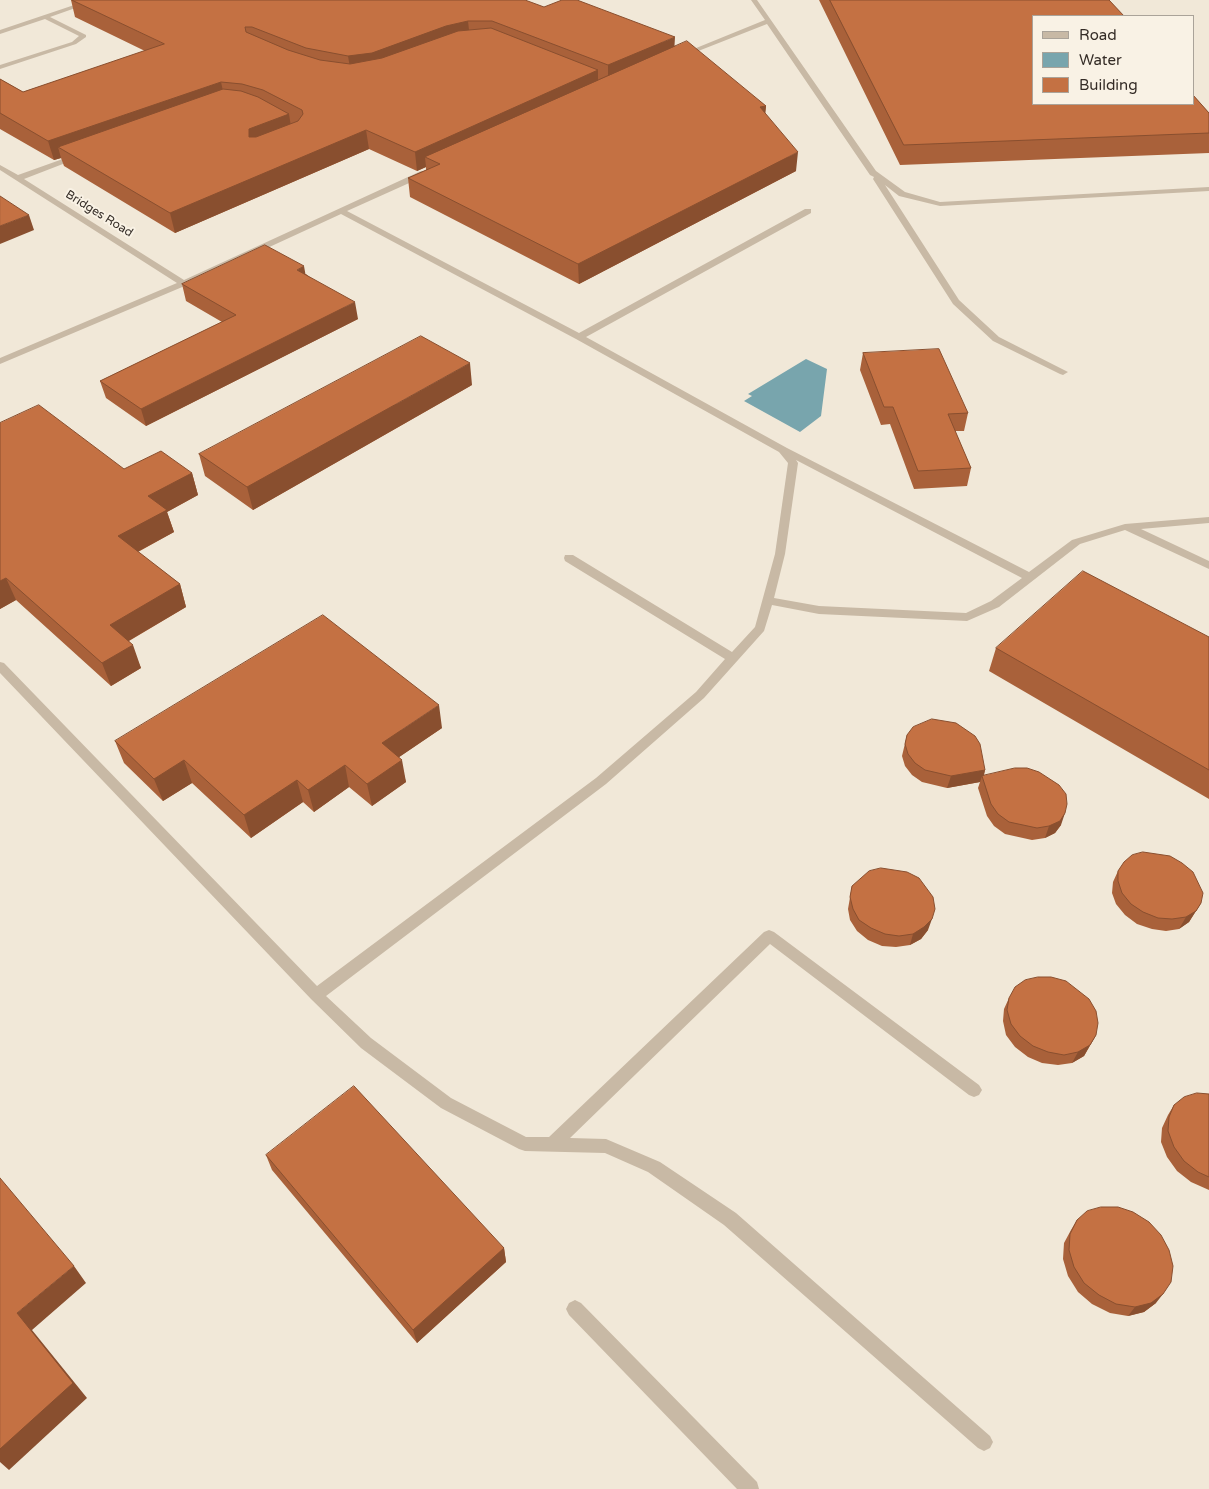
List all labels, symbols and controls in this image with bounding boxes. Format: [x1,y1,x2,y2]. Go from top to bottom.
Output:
legend [1032,15,1194,105]
text: Road [1079,26,1117,44]
text: Water [1079,51,1122,69]
text: Building [1079,76,1138,94]
street label: Bridges Road [63,188,135,240]

